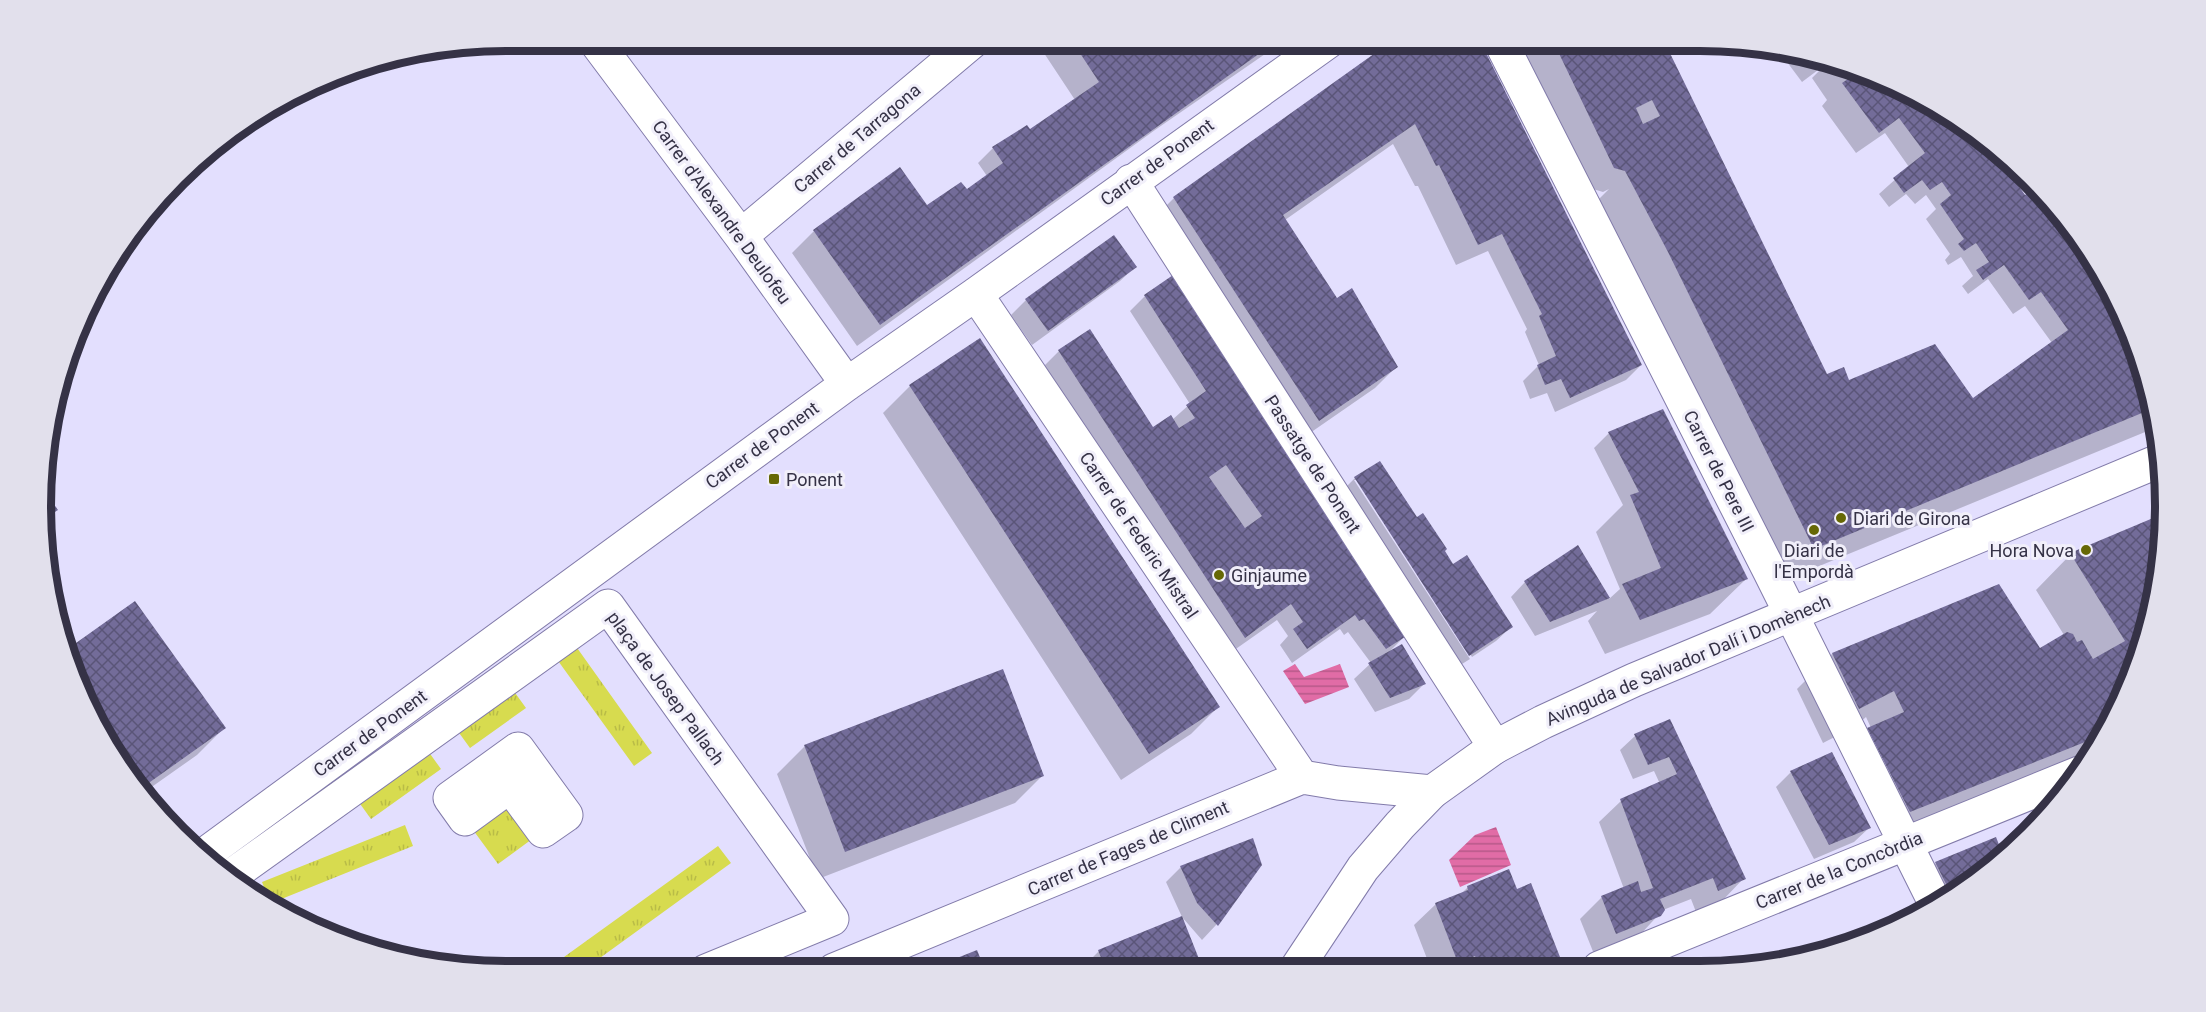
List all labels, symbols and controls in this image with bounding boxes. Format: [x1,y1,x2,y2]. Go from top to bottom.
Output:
street label: Carrer de Tarragona [789,79,925,197]
street label: Carrer de Ponent [1096,114,1218,210]
street label: Carrer d'Alexandre Deulofeu [648,116,796,308]
street label: Passatge de Ponent [1261,391,1366,537]
street label: Carrer de Ponent [701,397,823,493]
street label: Carrer de Pere III [1679,407,1759,535]
street label: Carrer de Federic Mistral [1075,448,1203,622]
place label: Ponent [786,468,843,490]
marker: Ponent [767,472,781,486]
place label: Diari de Girona [1853,508,1971,529]
marker: Diari de Girona [1834,511,1848,525]
marker: Diari de l'Empordà [1807,523,1821,537]
place label: Diari de l'Empordà [1774,540,1854,582]
place label: Hora Nova [1990,540,2074,561]
marker: Hora Nova [2079,543,2093,557]
place label: Ginjaume [1231,565,1307,586]
marker: Ginjaume [1212,568,1226,582]
street label: Avinguda de Salvador Dalí i Domènech [1543,590,1833,730]
street label: plaça de Josep Pallach [603,607,729,769]
street label: Carrer de Ponent [309,685,431,781]
street label: Carrer de Fages de Climent [1024,796,1232,900]
street label: Carrer de la Concòrdia [1752,827,1926,913]

